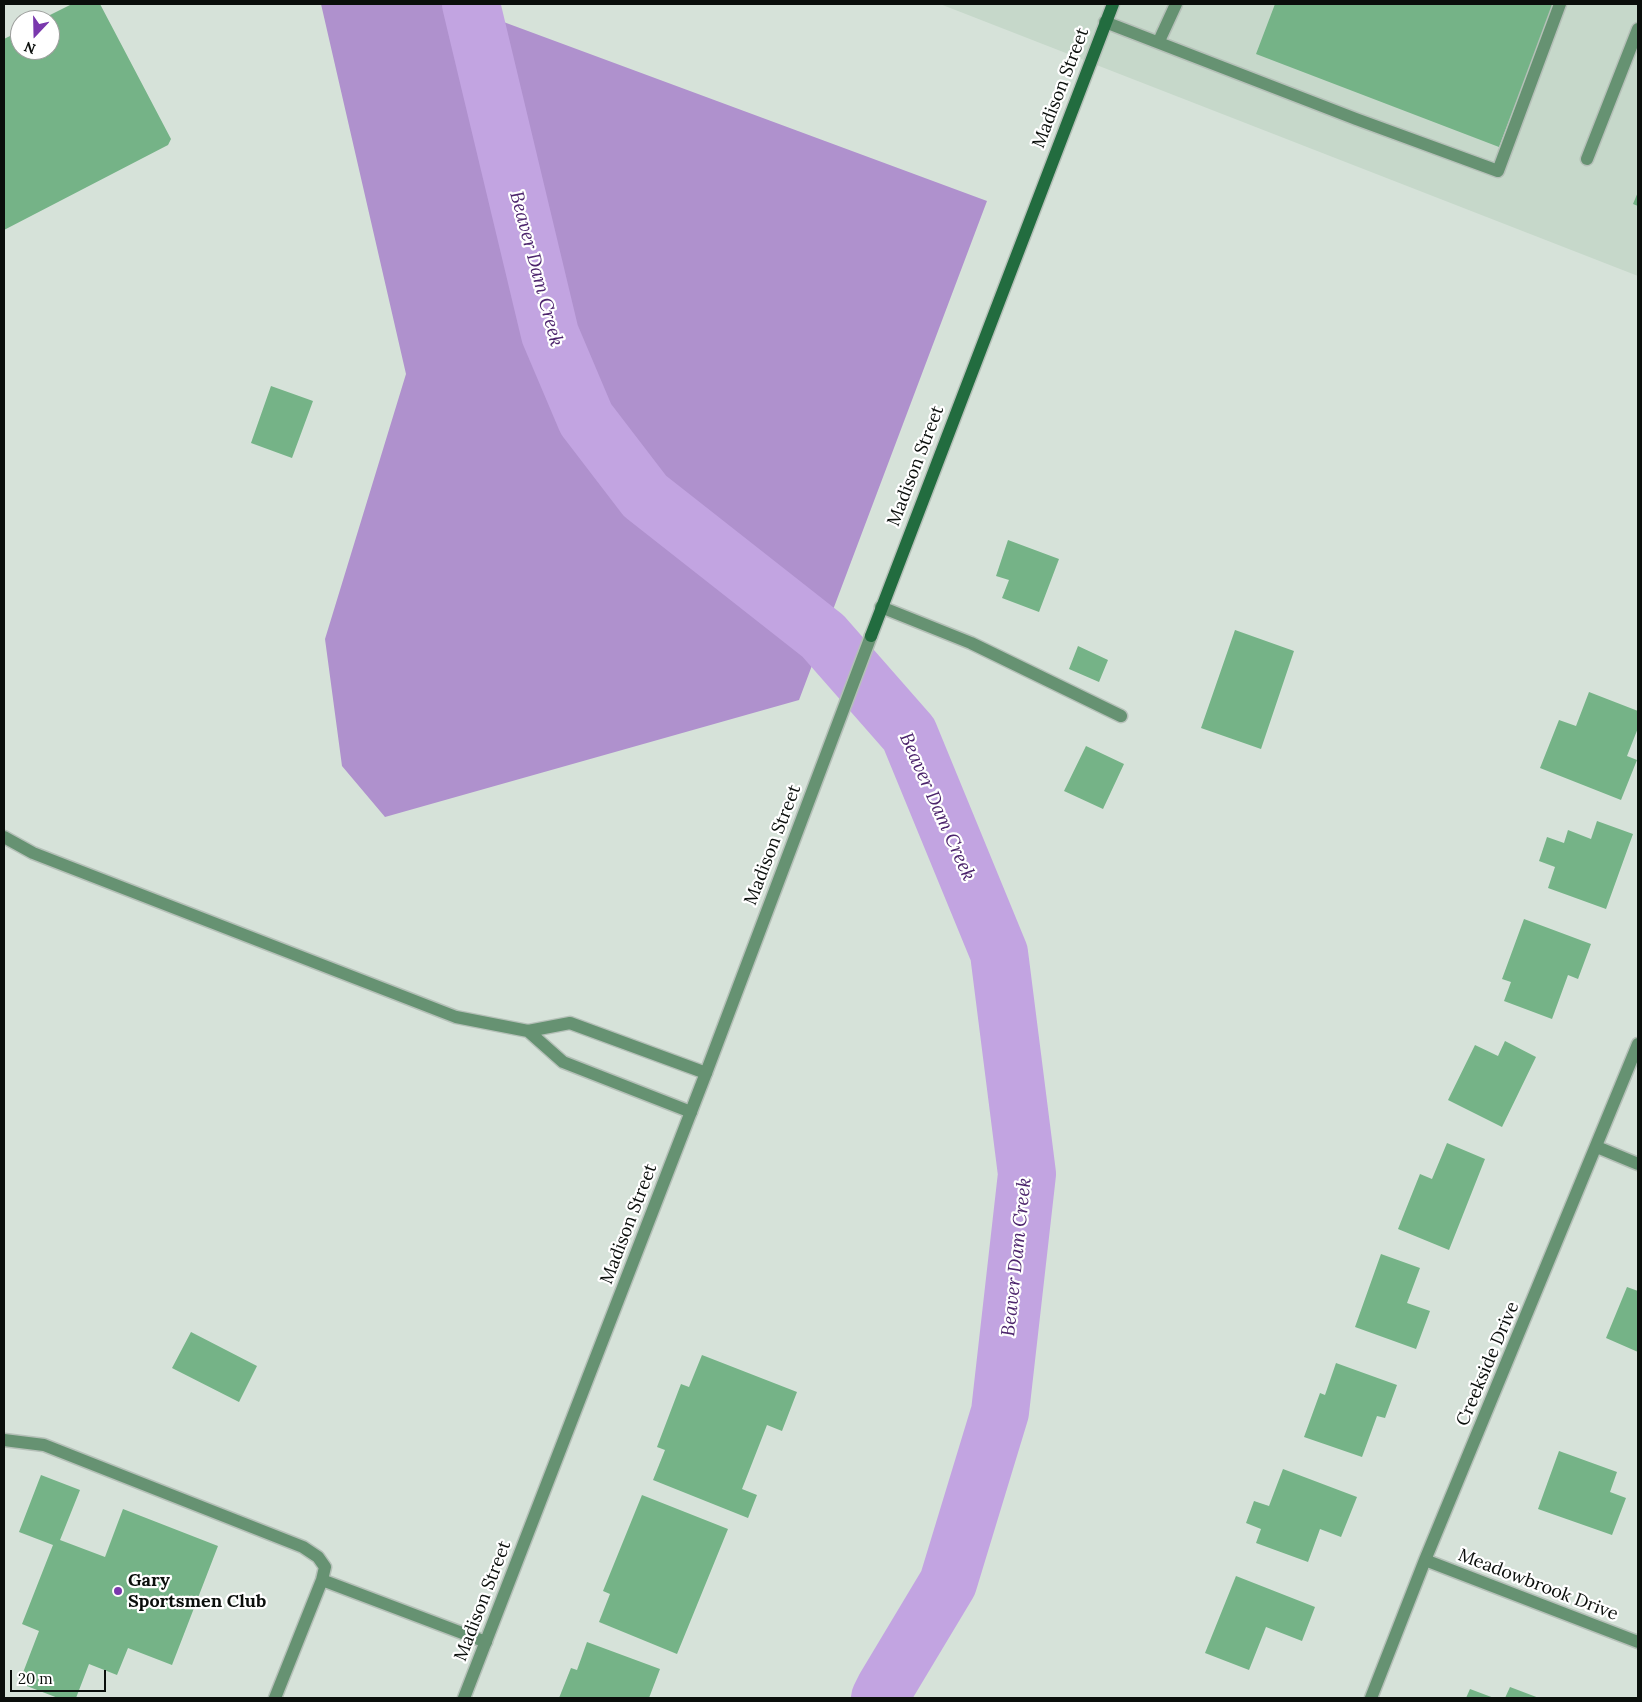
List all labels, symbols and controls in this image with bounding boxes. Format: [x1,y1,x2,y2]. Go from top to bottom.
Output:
north arrow [10,10,60,60]
street label: Madison Street [1028,25,1094,151]
text: N [22,38,38,58]
water label: Beaver Dam Creek [504,189,568,349]
street label: Madison Street [883,403,949,529]
water label: Beaver Dam Creek [894,730,980,884]
street label: Madison Street [740,782,806,908]
street label: Madison Street [596,1161,662,1287]
water label: Beaver Dam Creek [997,1176,1037,1338]
street label: Creekside Drive [1452,1299,1524,1429]
street label: Madison Street [450,1538,516,1664]
street label: Meadowbrook Drive [1455,1545,1621,1625]
place label: Gary Sportsmen Club [128,1570,266,1612]
marker: Gary Sportsmen Club [112,1585,124,1597]
scale bar [12,1660,109,1692]
text: 20 m [18,1669,53,1688]

